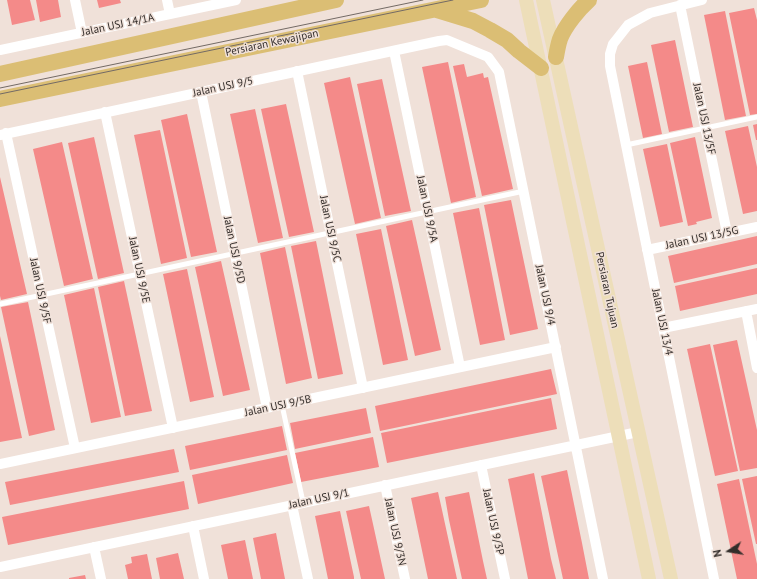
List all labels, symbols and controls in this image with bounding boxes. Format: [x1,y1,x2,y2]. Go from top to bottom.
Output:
street label: Jalan USJ 14/1A [81,11,155,39]
street label: Persiaran Kewajipan [224,27,320,59]
street label: Jalan USJ 9/5 [192,74,254,100]
street label: Jalan USJ 13/5F [690,82,718,156]
street label: Jalan USJ 9/5A [414,174,440,244]
street label: Jalan USJ 9/5C [317,195,343,263]
street label: Jalan USJ 9/5D [220,215,248,285]
street label: Jalan USJ 13/5G [664,224,740,252]
street label: Jalan USJ 9/5E [126,236,152,304]
street label: Persiaran Tujuan [592,251,622,329]
street label: Jalan USJ 9/5F [27,257,53,325]
street label: Jalan USJ 9/4 [532,264,558,326]
street label: Jalan USJ 13/4 [649,288,675,356]
street label: Jalan USJ 9/5B [243,393,313,419]
street label: Jalan USJ 9/1 [288,486,350,512]
street label: Jalan USJ 9/3P [480,488,506,556]
street label: Jalan USJ 9/3N [381,497,409,567]
north arrow [709,531,749,571]
text: N [710,549,725,558]

